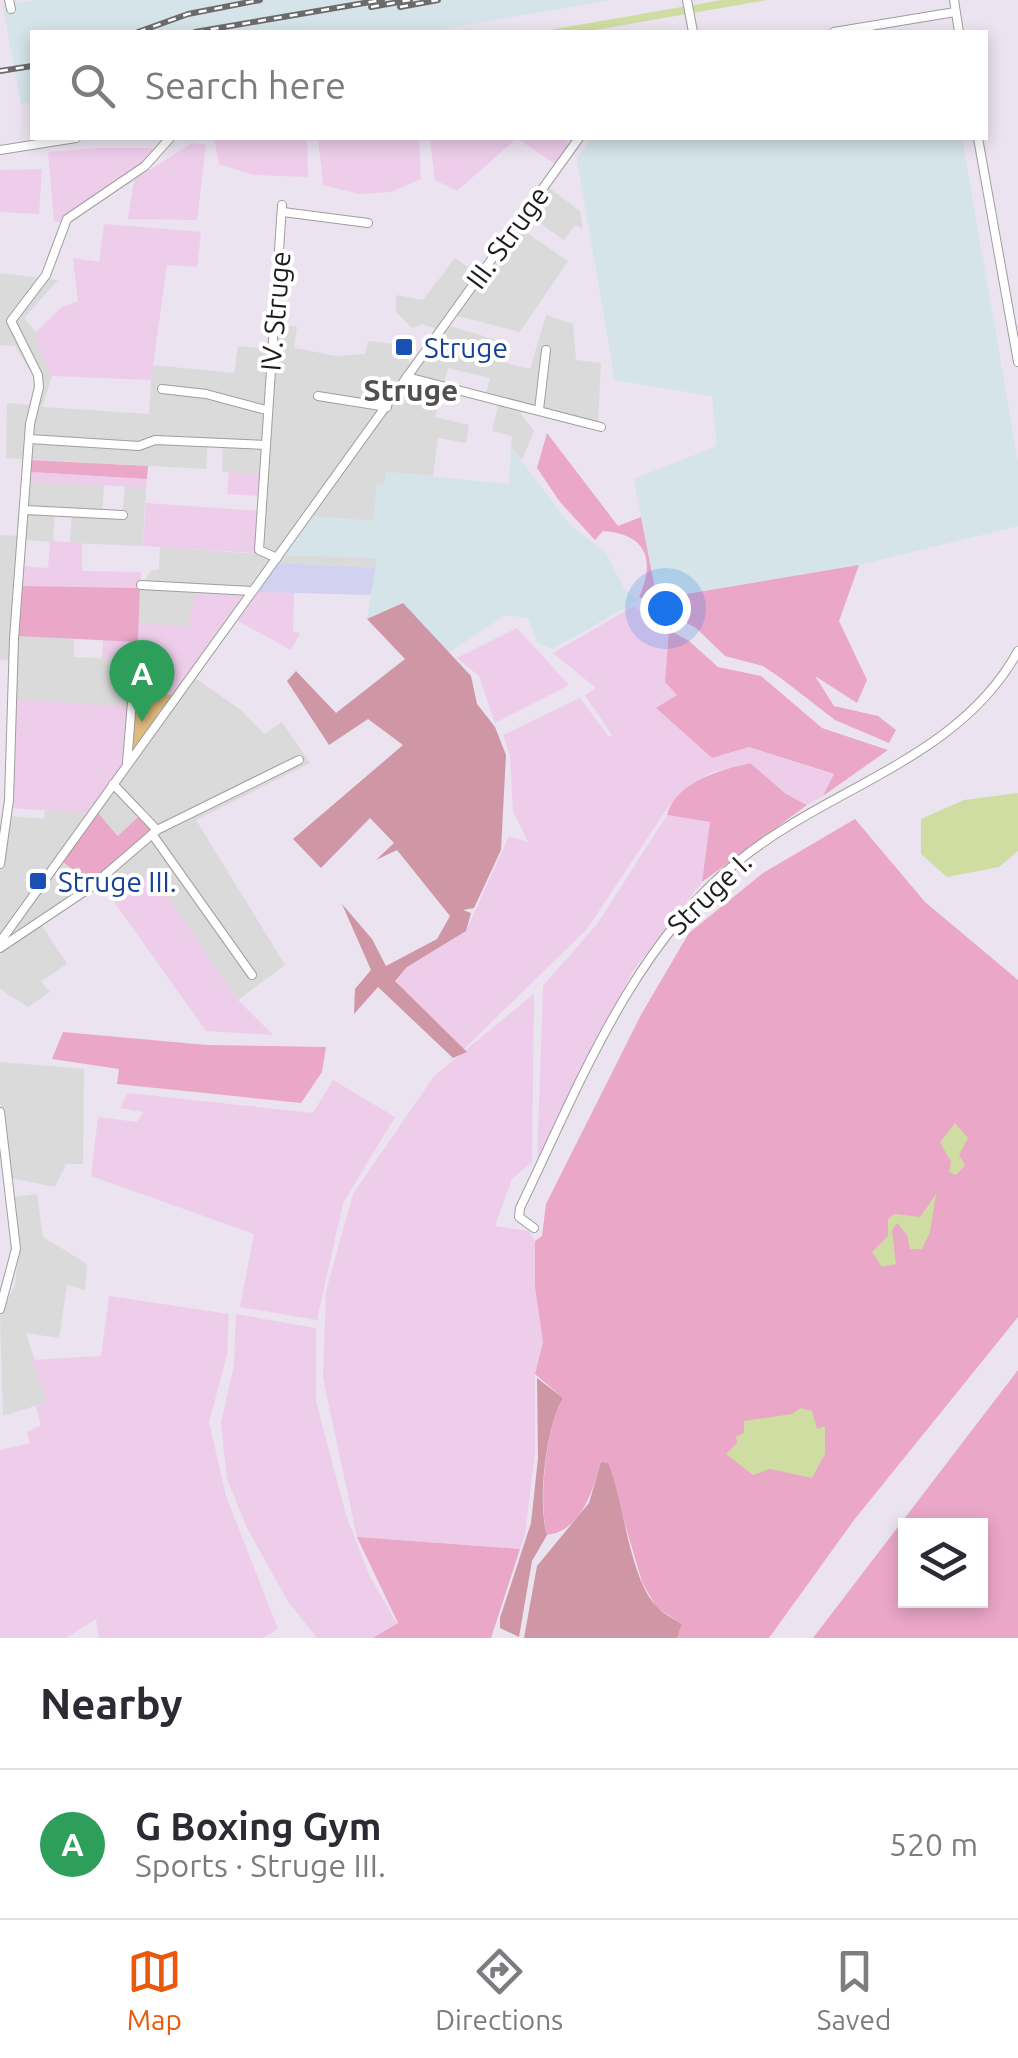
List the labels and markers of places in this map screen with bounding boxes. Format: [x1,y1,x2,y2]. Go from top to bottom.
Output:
place label: Struge [424,332,508,363]
marker: Struge [393,336,415,358]
pin: A [110,640,174,722]
place label: Struge III. [58,866,177,897]
marker: Struge III. [27,870,49,892]

